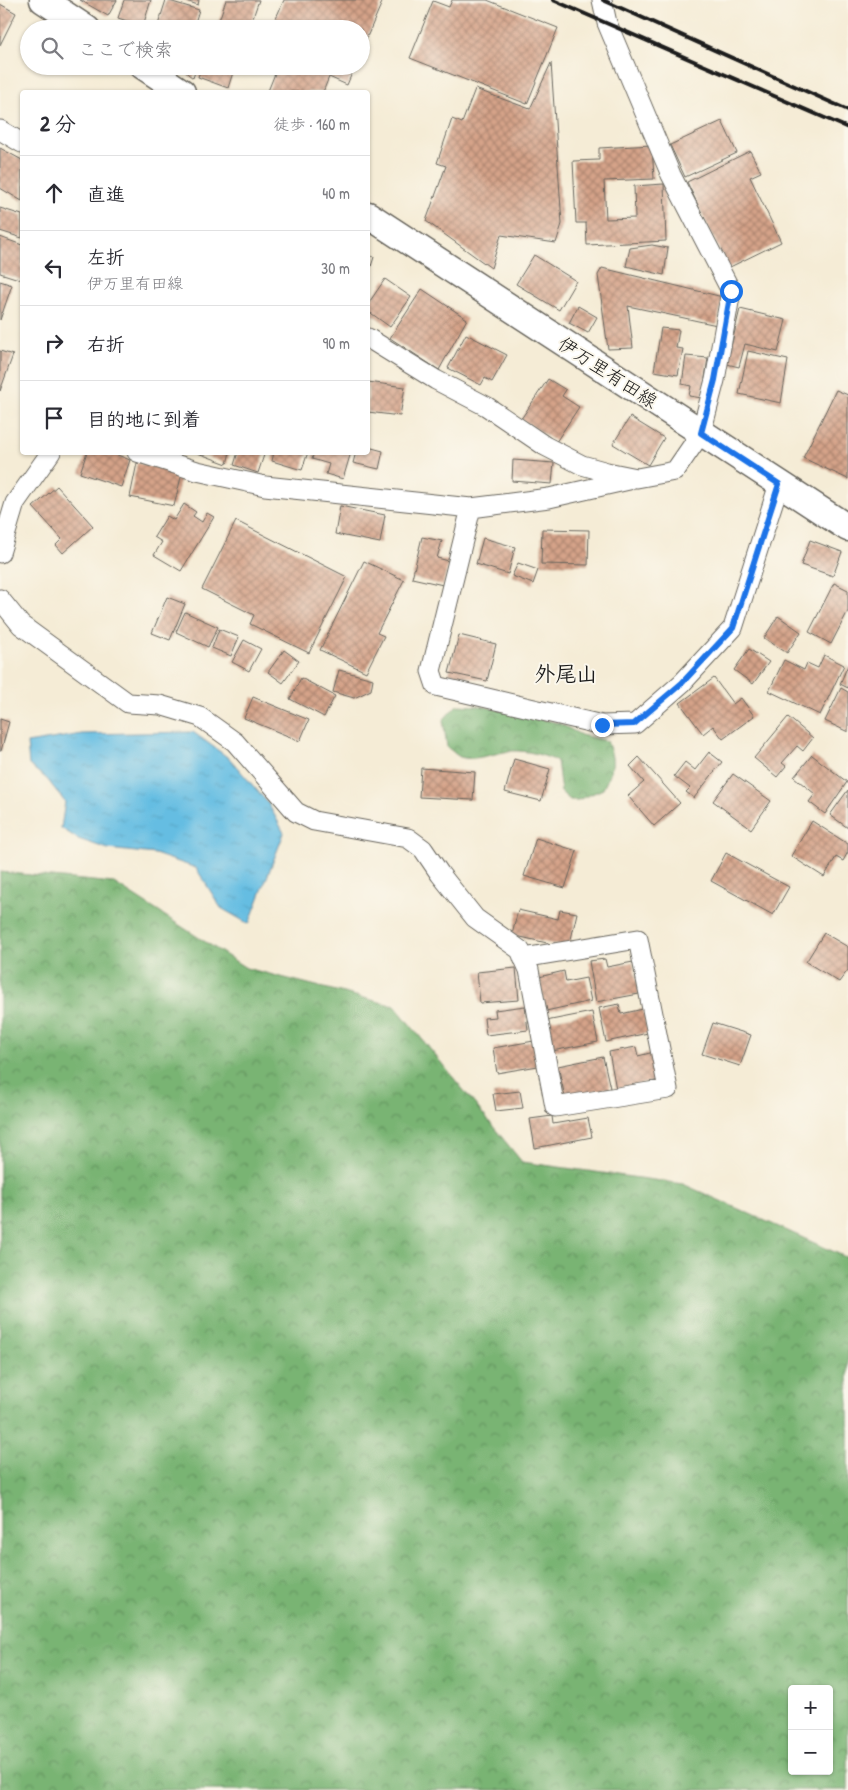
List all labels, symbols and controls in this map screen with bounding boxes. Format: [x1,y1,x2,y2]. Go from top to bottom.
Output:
search box [20,20,370,75]
icon: search [38,34,66,62]
text: ここで検索 [78,36,173,62]
text: 2 分 [40,109,76,138]
text: 徒歩 · 160 m [274,113,350,135]
icon: ahead [40,179,68,207]
text: 直進 [87,181,125,207]
text: 40 m [322,182,350,204]
text: 左折 [87,244,125,270]
icon: left [40,254,68,282]
text: 30 m [321,257,350,279]
text: 伊万里有田線 [87,272,183,294]
route start [720,280,743,303]
icon: right [40,329,68,357]
street label: 伊万里有田線 [553,330,663,414]
text: 右折 [87,331,125,357]
text: 90 m [322,332,350,354]
icon: arrive [40,404,68,432]
text: 目的地に到着 [87,406,201,432]
district label: 外尾山 [535,659,598,688]
route end [591,714,614,737]
map controls [788,1685,833,1775]
button: + [788,1685,833,1730]
button: − [788,1730,833,1775]

